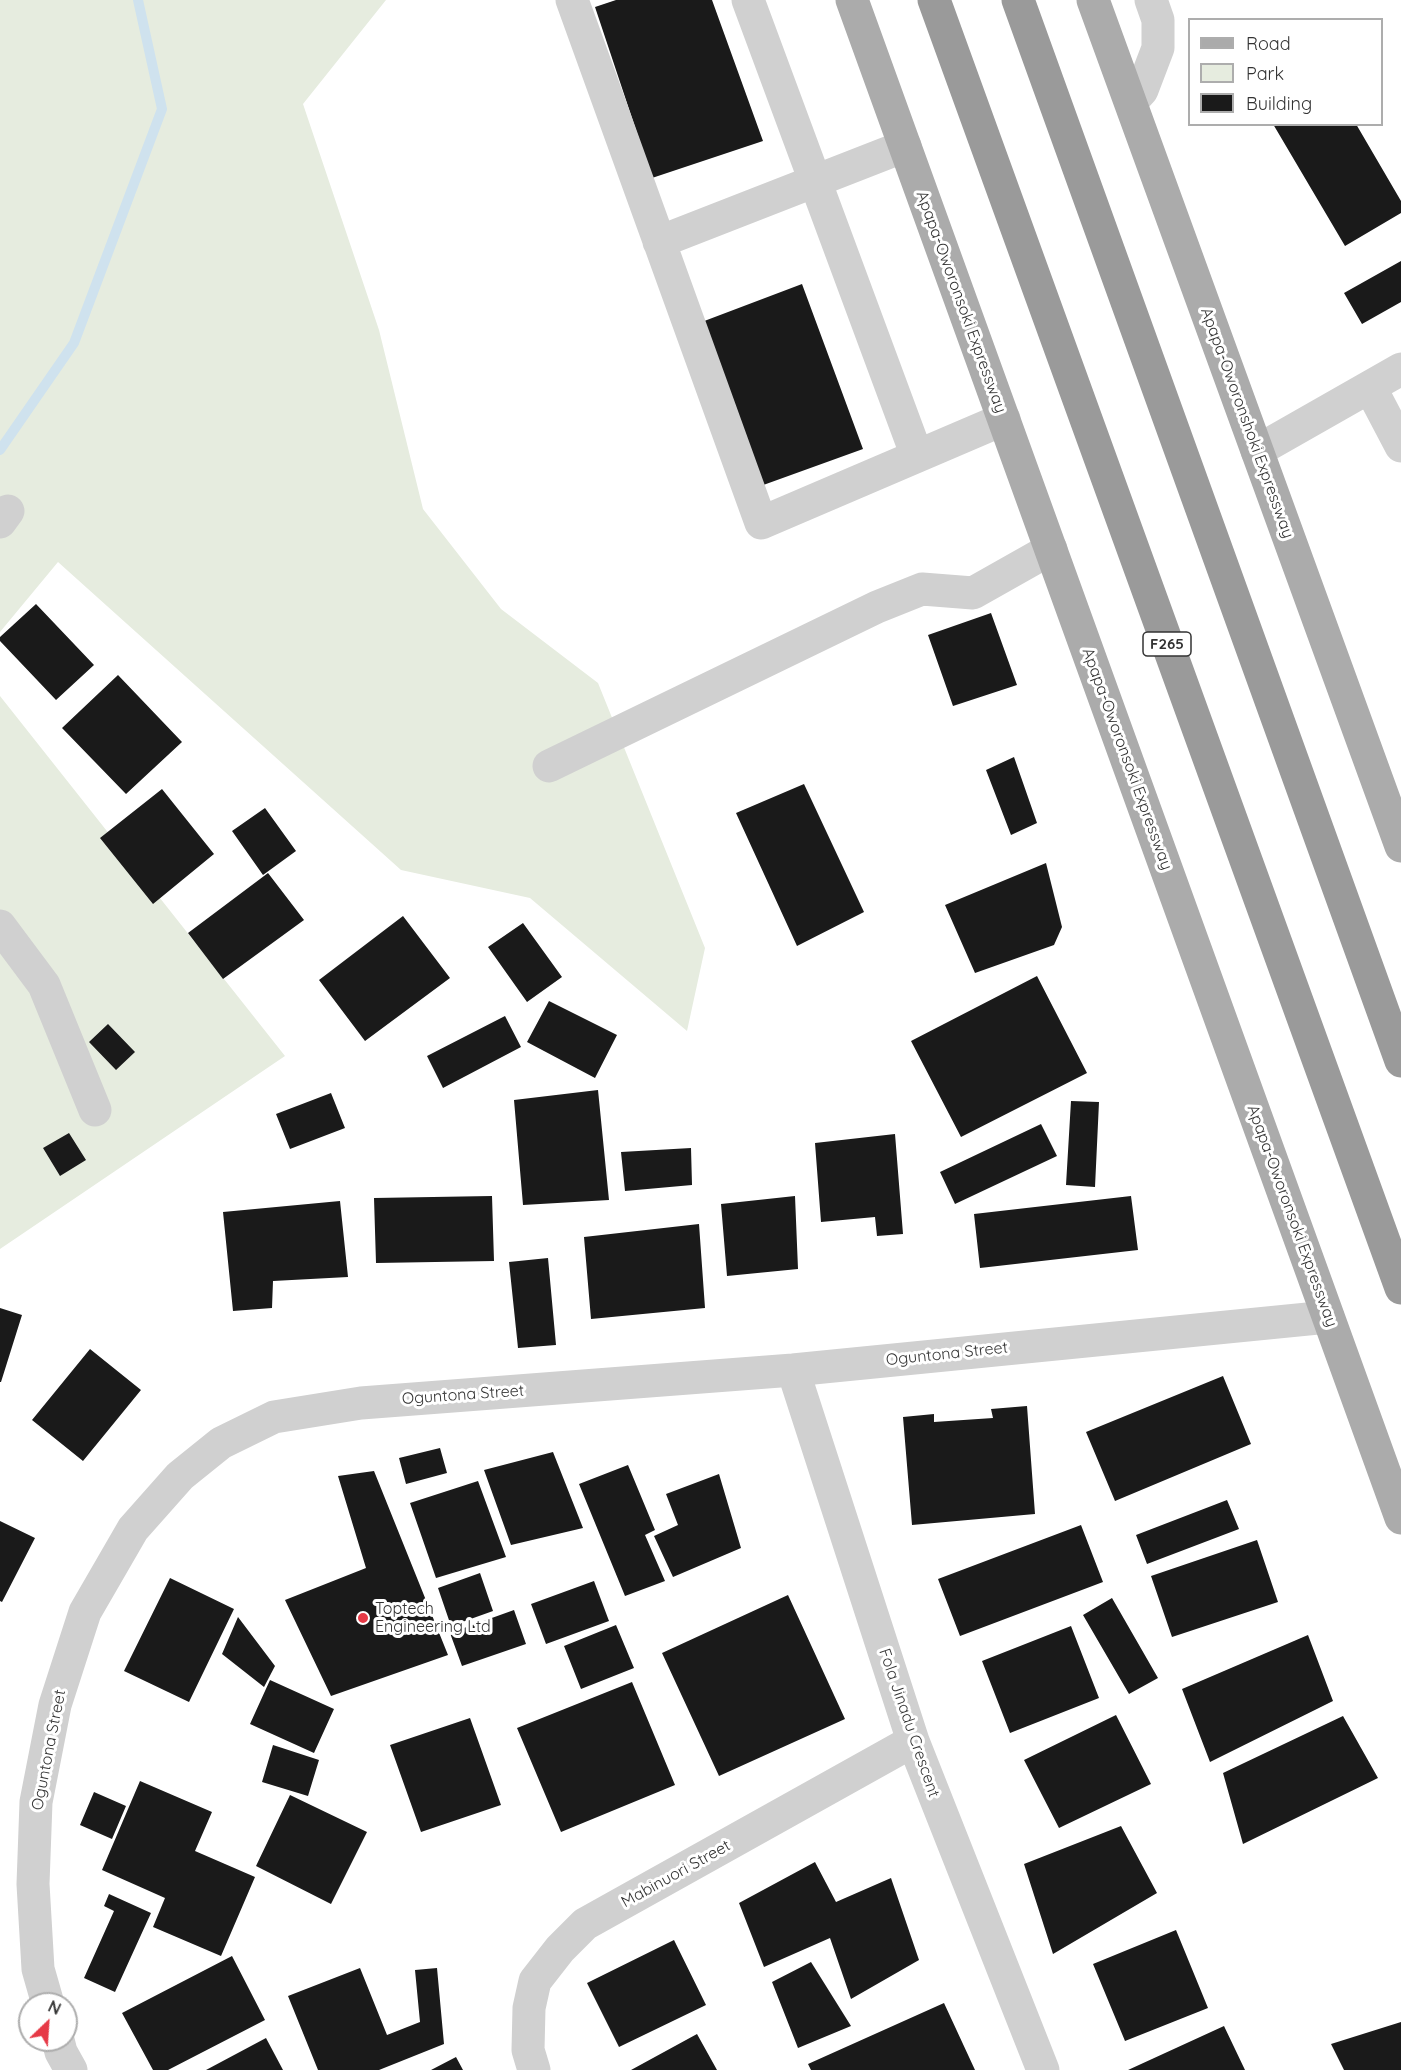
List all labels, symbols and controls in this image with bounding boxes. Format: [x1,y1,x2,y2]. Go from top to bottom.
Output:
legend [1188,18,1383,126]
text: Road [1246,32,1291,55]
text: Park [1246,62,1284,85]
text: Building [1246,92,1312,115]
street label: Apapa-Oworonsoki Expressway [912,188,1010,416]
street label: Apapa-Oworonshoki Expressway [1196,305,1298,541]
road number: F265 [1143,632,1191,656]
street label: Apapa-Oworonsoki Expressway [1078,645,1176,873]
street label: Apapa-Oworonsoki Expressway [1243,1102,1341,1330]
street label: Oguntona Street [885,1338,1009,1370]
street label: Oguntona Street [401,1381,525,1409]
place label: Toptech Engineering Ltd [375,1599,491,1637]
marker: Toptech Engineering Ltd [356,1611,370,1625]
street label: Fola Jinadu Crescent [875,1646,943,1800]
street label: Oguntona Street [28,1688,70,1812]
street label: Mabinuori Street [618,1836,734,1912]
north arrow [18,1992,78,2052]
text: N [45,1996,64,2019]

